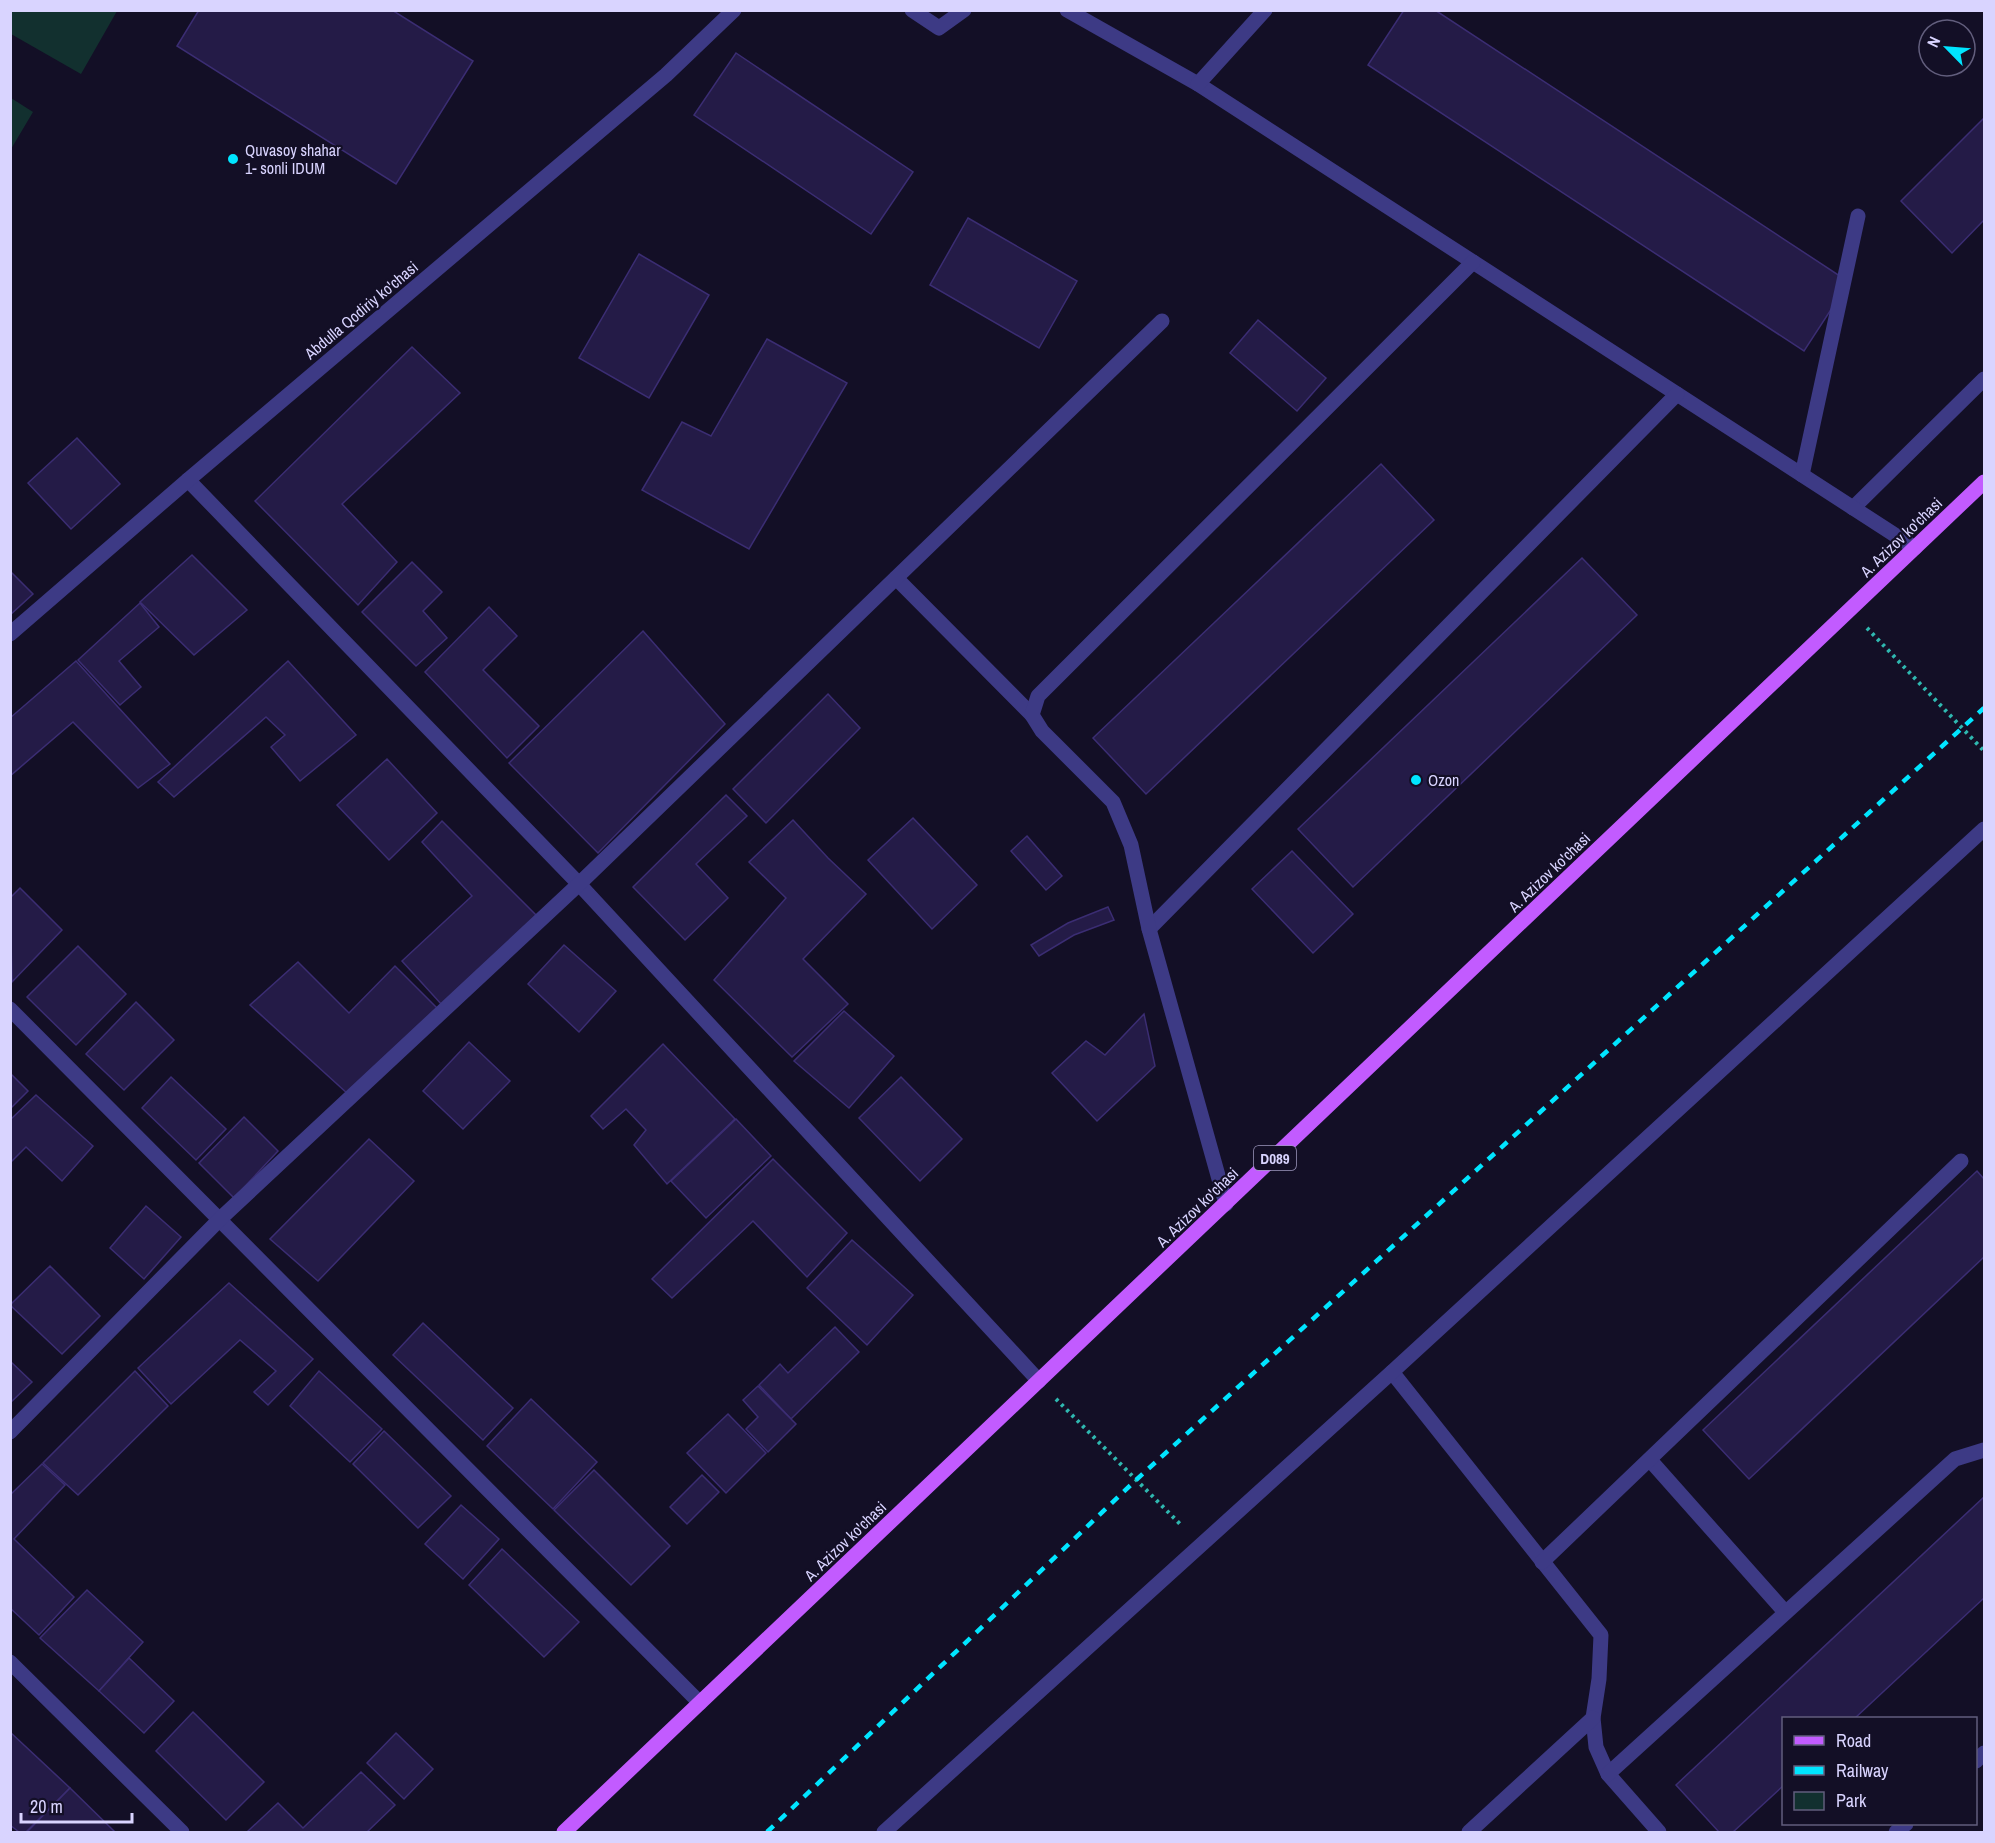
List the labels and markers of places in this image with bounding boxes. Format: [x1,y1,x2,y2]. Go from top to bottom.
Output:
place label: Quvasoy shahar 1- sonli IDUM [245,139,341,179]
marker: Quvasoy shahar 1- sonli IDUM [226,152,240,166]
place label: Ozon [1428,769,1459,791]
marker: Ozon [1409,773,1423,787]

